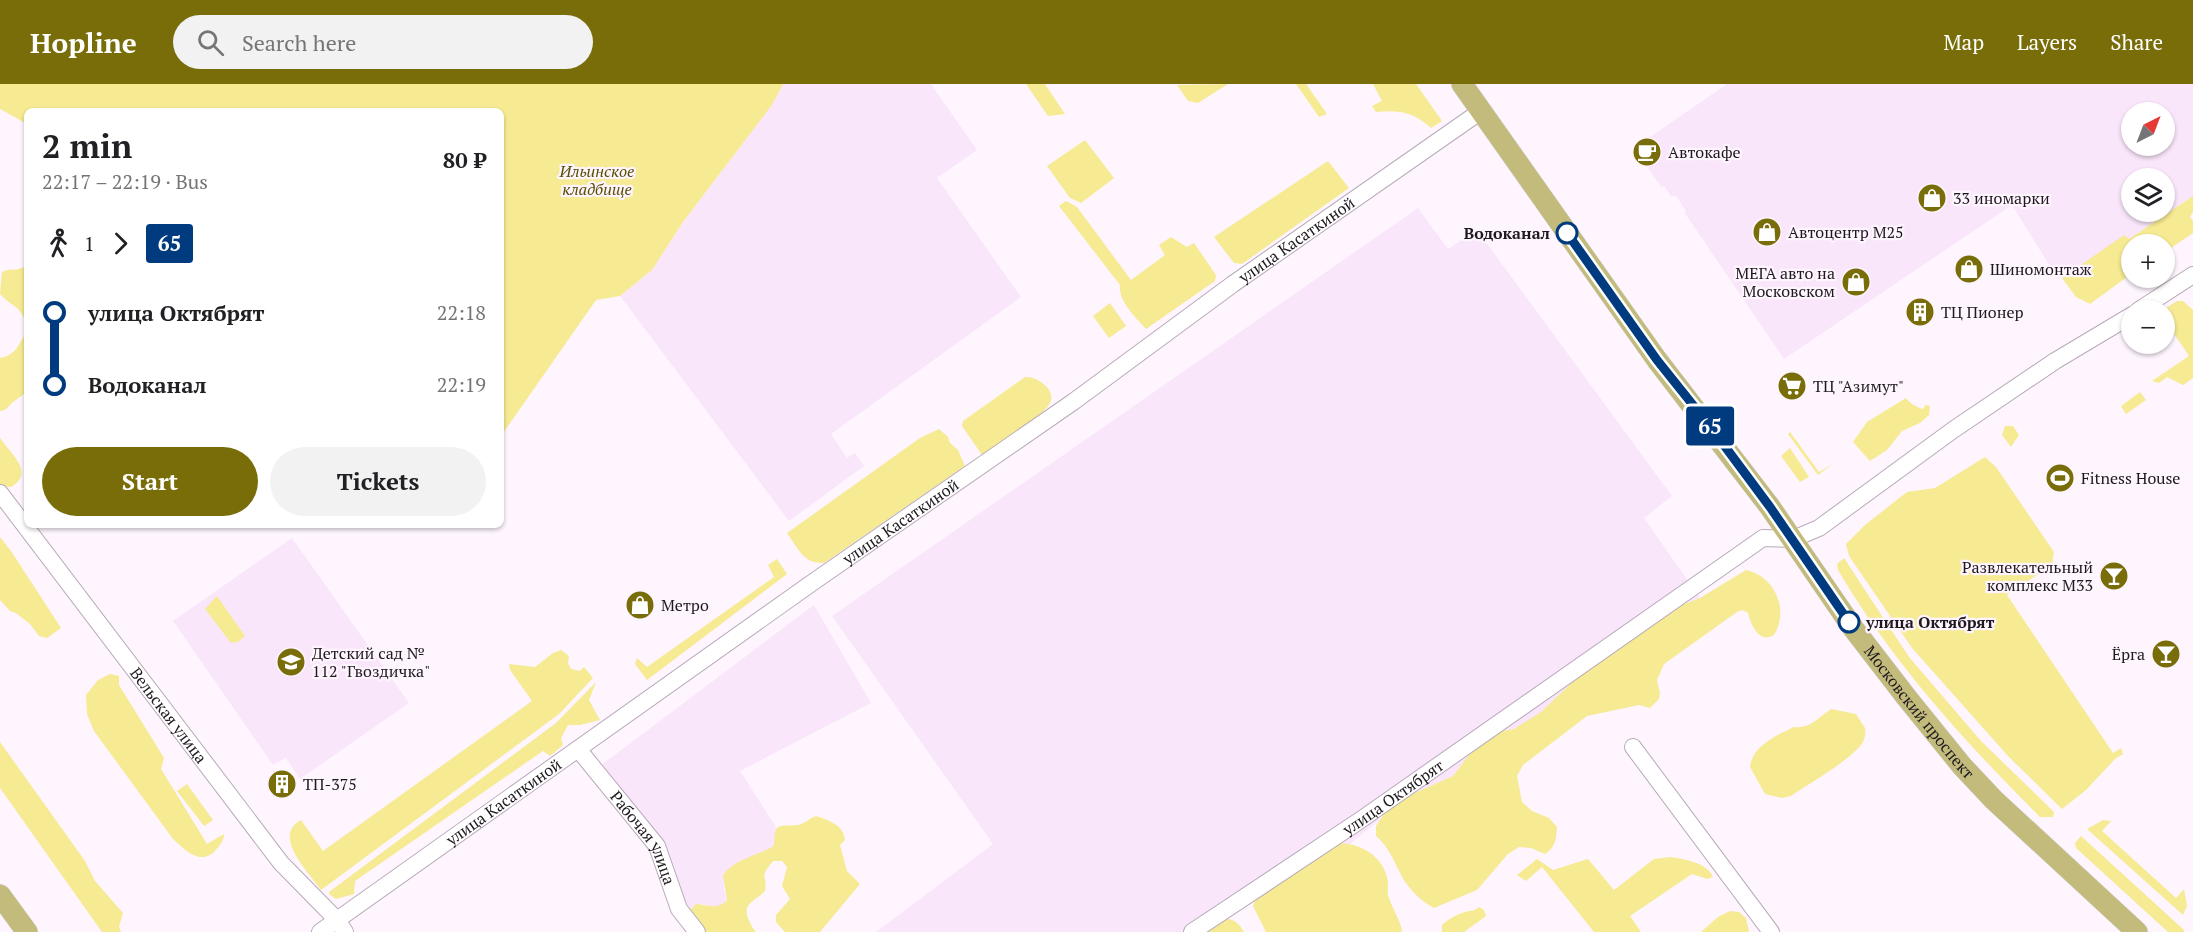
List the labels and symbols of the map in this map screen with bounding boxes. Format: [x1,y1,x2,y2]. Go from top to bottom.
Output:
north arrow [2121,102,2175,156]
cafe icon: Автокафе [1631,136,1663,168]
place label: Автокафе [1668,141,1741,163]
park label: Ильинское кладбище [559,160,634,200]
shop icon: 33 иномарки [1916,182,1948,214]
place label: 33 иномарки [1953,187,2050,209]
street label: улица Касаткиной [1233,191,1359,288]
shop icon: Автоцентр М25 [1751,216,1783,248]
place label: Автоцентр М25 [1788,221,1904,243]
place label: Водоканал [1464,222,1550,244]
marker: Водоканал [1556,222,1578,244]
shop icon: Шиномонтаж [1953,253,1985,285]
place label: Шиномонтаж [1990,258,2092,280]
place label: МЕГА авто на Московском [1735,262,1835,302]
shop icon: МЕГА авто на Московском [1840,266,1872,298]
building icon: ТЦ Пионер [1904,296,1936,328]
place label: ТЦ Пионер [1941,301,2024,323]
supermarket icon: ТЦ "Азимут" [1776,370,1808,402]
place label: ТЦ "Азимут" [1813,375,1904,397]
line badge: 65 [1683,406,1737,446]
sports icon: Fitness House [2044,462,2076,494]
place label: Fitness House [2081,467,2180,489]
street label: улица Касаткиной [837,473,963,570]
place label: Развлекательный комплекс М33 [1962,556,2093,596]
bar icon: Развлекательный комплекс М33 [2098,560,2130,592]
shop icon: Метро [624,589,656,621]
place label: Метро [661,594,709,616]
marker: улица Октябрят [1838,611,1860,633]
place label: улица Октябрят [1865,611,1995,633]
bar icon: Ёрга [2150,638,2182,670]
street label: Московский проспект [1859,641,1979,783]
place label: Детский сад № 112 "Гвоздичка" [312,642,430,682]
place label: Ёрга [2112,643,2145,665]
school or university icon: Детский сад № 112 "Гвоздичка" [275,646,307,678]
street label: Вельская улица [125,663,212,768]
street label: улица Касаткиной [440,753,566,851]
street label: улица Октябрят [1337,754,1448,841]
building icon: ТП-375 [266,768,298,800]
place label: ТП-375 [303,773,357,795]
street label: Рабочая улица [605,786,681,887]

